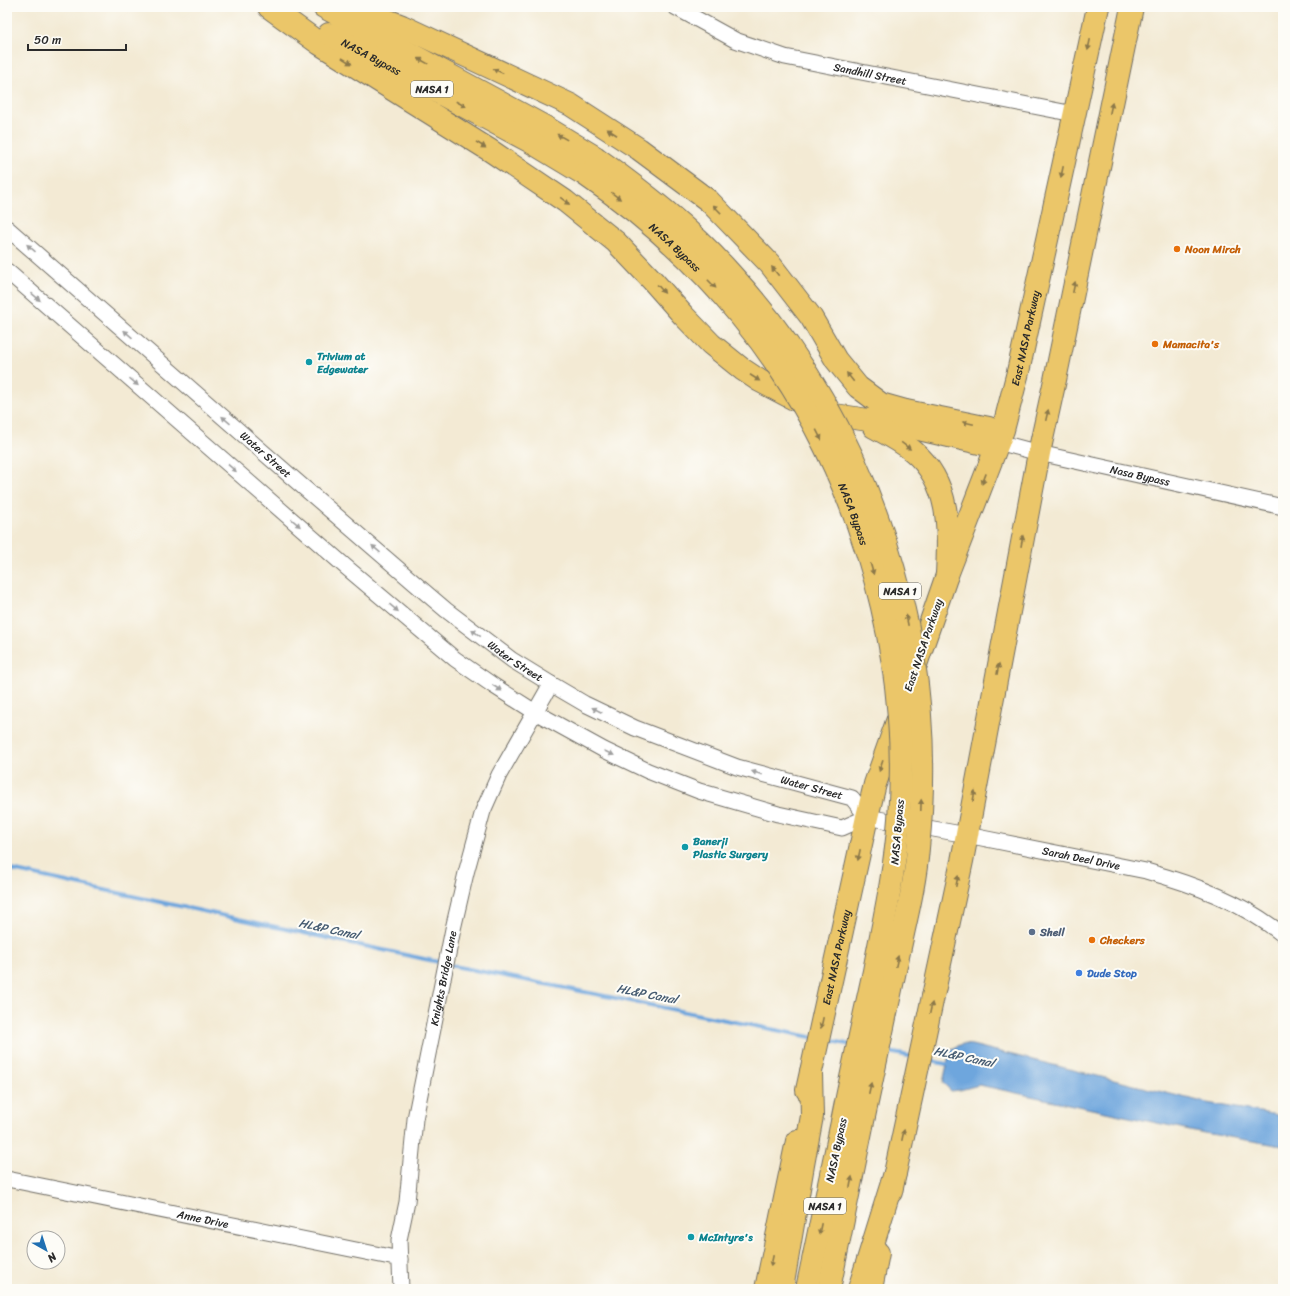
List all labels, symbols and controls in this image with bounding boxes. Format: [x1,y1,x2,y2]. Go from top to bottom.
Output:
scale bar [28,26,126,52]
text: 50 m [34,29,61,51]
street label: NASA Bypass [338,33,405,81]
one-way arrow [1086,39,1092,51]
one-way arrow [342,57,352,65]
one-way arrow [417,58,429,64]
street label: Sandhill Street [832,58,908,91]
one-way arrow [492,68,503,74]
road number: NASA 1 [411,81,453,97]
one-way arrow [455,101,467,108]
one-way arrow [1108,102,1114,114]
one-way arrow [607,128,617,136]
one-way arrow [556,133,568,140]
one-way arrow [476,141,486,149]
one-way arrow [1058,166,1064,178]
one-way arrow [611,192,621,200]
one-way arrow [560,197,571,205]
one-way arrow [712,204,721,214]
street label: NASA Bypass [644,218,706,278]
place label: Noon Mirch [1184,240,1241,259]
one-way arrow [25,244,36,253]
marker: Noon Mirch [1172,244,1182,254]
one-way arrow [771,266,780,277]
one-way arrow [707,279,717,289]
one-way arrow [1071,281,1077,293]
one-way arrow [656,284,665,294]
street label: East NASA Parkway [1006,288,1046,388]
one-way arrow [31,292,42,301]
one-way arrow [123,330,134,339]
place label: Mamacita's [1162,335,1220,354]
marker: Mamacita's [1150,339,1160,349]
place label: Trivium at Edgewater [317,347,369,379]
marker: Trivium at Edgewater [304,357,314,367]
one-way arrow [846,372,854,383]
one-way arrow [749,374,761,381]
one-way arrow [129,378,140,387]
one-way arrow [1045,408,1051,421]
one-way arrow [221,415,232,424]
one-way arrow [961,420,974,426]
street label: Water Street [235,427,296,483]
one-way arrow [816,429,822,441]
one-way arrow [901,442,911,450]
street label: Nasa Bypass [1108,460,1173,492]
one-way arrow [227,463,238,472]
one-way arrow [981,473,987,485]
street label: NASA Bypass [832,480,873,549]
one-way arrow [291,518,300,527]
one-way arrow [1020,535,1026,547]
one-way arrow [370,545,381,554]
one-way arrow [869,563,875,575]
road number: NASA 1 [879,583,921,599]
street label: East NASA Parkway [899,596,948,694]
one-way arrow [389,603,400,612]
one-way arrow [903,614,909,626]
one-way arrow [470,628,481,637]
street label: Water Street [483,636,547,687]
one-way arrow [995,663,1001,675]
one-way arrow [491,684,503,691]
one-way arrow [591,706,603,713]
one-way arrow [604,750,615,756]
one-way arrow [878,760,884,772]
one-way arrow [750,770,762,776]
street label: Water Street [778,770,845,805]
one-way arrow [971,790,977,803]
street label: NASA Bypass [885,798,910,865]
one-way arrow [918,798,924,811]
place label: Banerji Plastic Surgery [693,832,768,864]
street label: Sarah Deel Drive [1040,841,1122,876]
marker: Banerji Plastic Surgery [680,842,690,852]
one-way arrow [855,849,861,862]
one-way arrow [955,875,961,887]
street label: East NASA Parkway [817,908,856,1007]
water label: HL&P Canal [297,912,364,947]
place label: Shell [1039,923,1065,942]
marker: Shell [1027,927,1037,937]
street label: Knights Bridge Lane [425,929,463,1027]
place label: Checkers [1099,931,1146,950]
marker: Checkers [1087,935,1097,945]
one-way arrow [895,954,901,967]
place label: Dude Stop [1087,964,1137,983]
marker: Dude Stop [1074,968,1084,978]
water label: HL&P Canal [615,977,682,1011]
one-way arrow [928,1002,934,1014]
one-way arrow [818,1017,824,1030]
water label: HL&P Canal [932,1040,999,1075]
one-way arrow [867,1082,873,1094]
street label: NASA Bypass [820,1115,853,1184]
one-way arrow [901,1129,907,1141]
one-way arrow [848,1176,854,1188]
road number: NASA 1 [804,1198,846,1214]
street label: Anne Drive [174,1205,231,1234]
one-way arrow [816,1223,822,1235]
place label: McIntyre's [698,1228,753,1247]
north arrow [26,1230,66,1270]
marker: McIntyre's [686,1232,696,1242]
text: N [43,1247,62,1267]
one-way arrow [769,1255,775,1267]

